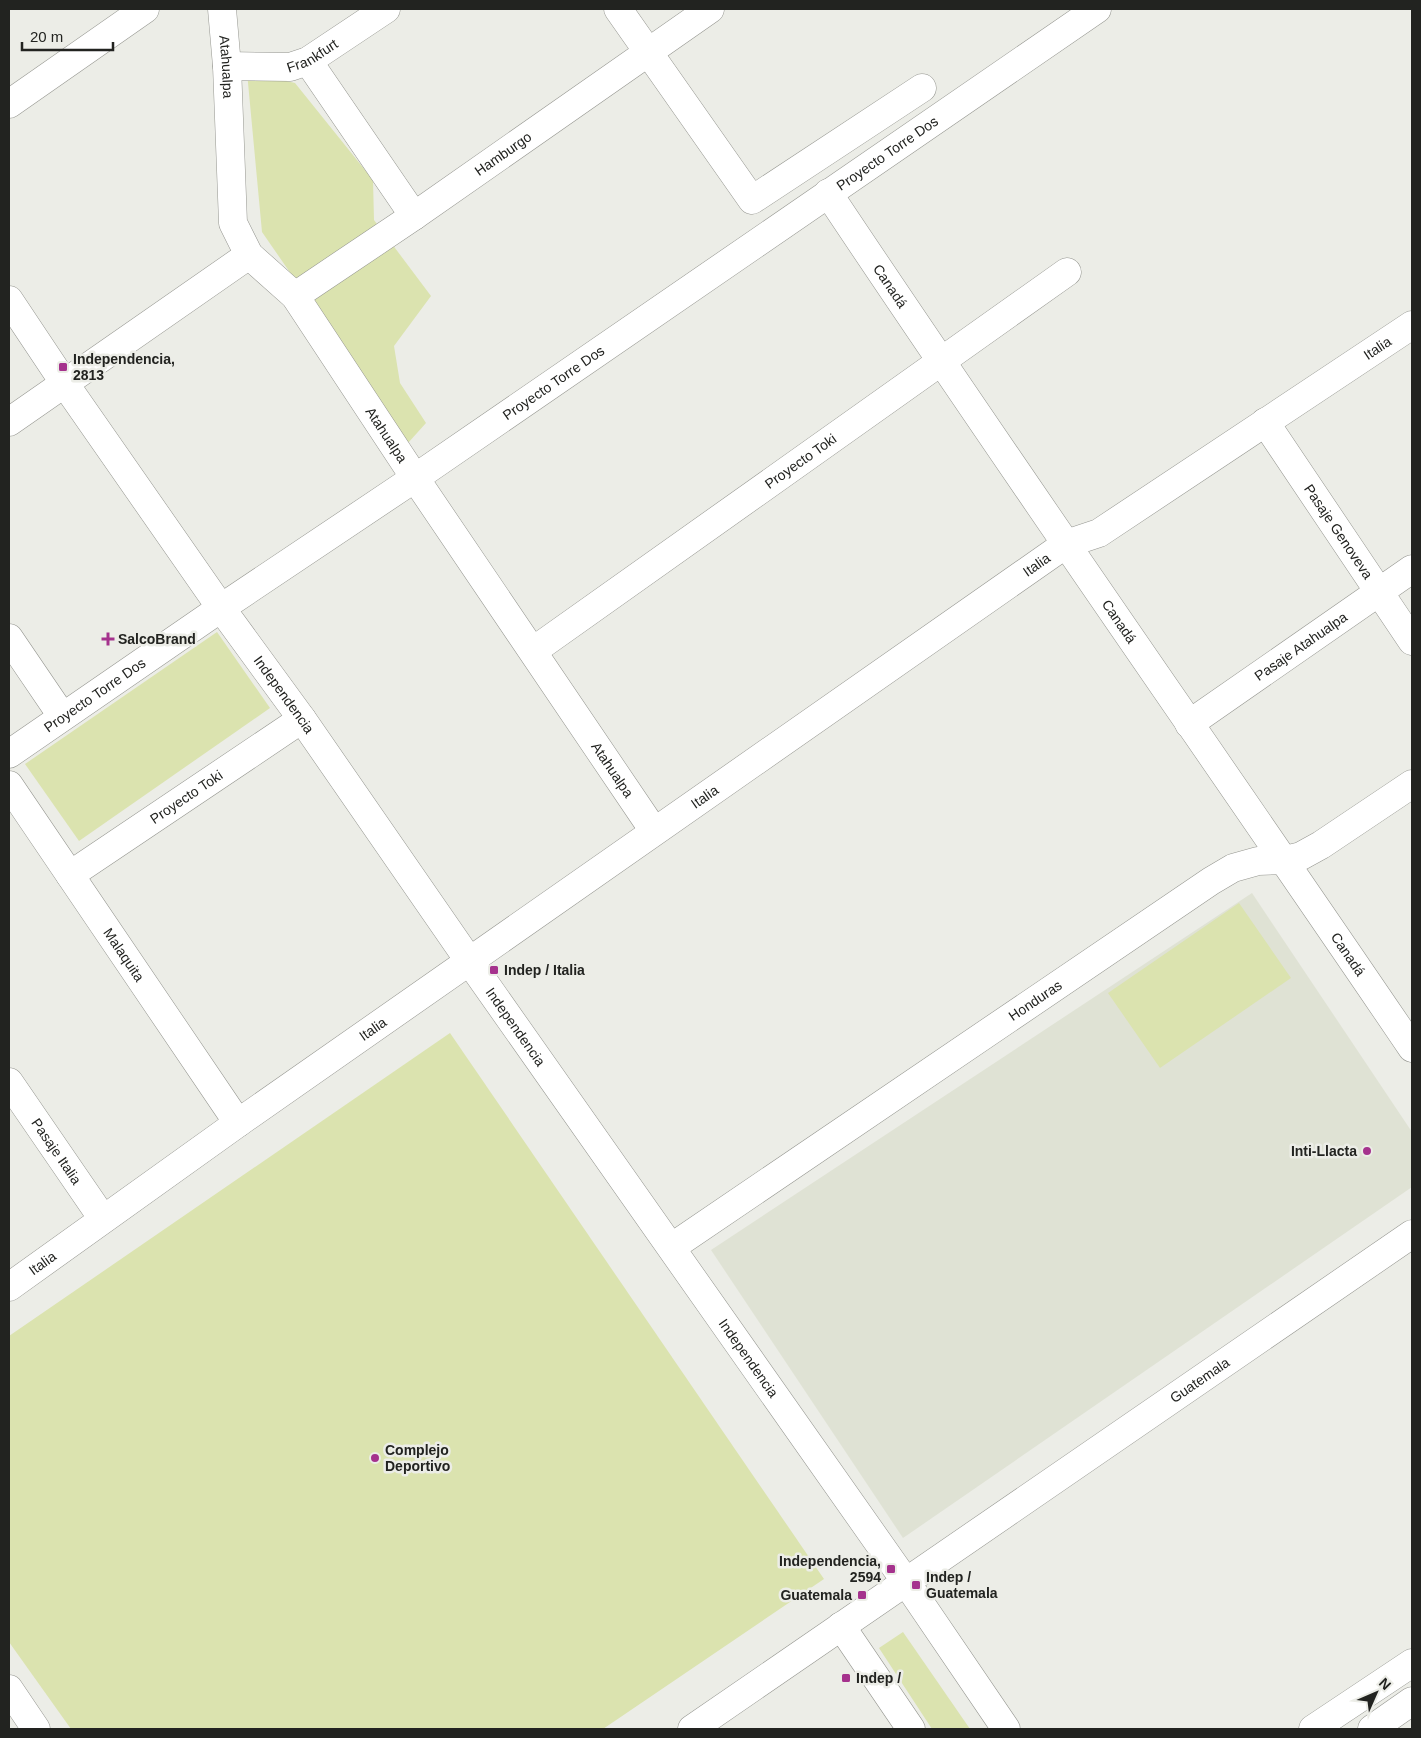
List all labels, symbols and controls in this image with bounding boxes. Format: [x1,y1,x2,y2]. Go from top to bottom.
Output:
scale bar [22,20,114,52]
text: 20 m [30,28,63,45]
street label: Atahualpa [216,35,236,99]
street label: Frankfurt [285,35,341,76]
street label: Proyecto Torre Dos [833,113,941,194]
street label: Hamburgo [472,128,535,179]
street label: Canadá [870,261,911,311]
street label: Italia [1361,333,1394,363]
street label: Proyecto Torre Dos [500,342,607,423]
place label: Independencia, 2813 [73,351,175,383]
marker: Independencia, 2813 [57,361,69,373]
street label: Atahualpa [362,404,411,466]
street label: Proyecto Toki [762,430,839,492]
street label: Pasaje Genoveva [1301,481,1376,582]
street label: Italia [1020,549,1053,580]
street label: Canadá [1099,597,1140,646]
street label: Pasaje Atahualpa [1251,609,1350,684]
place label: SalcoBrand [118,631,196,647]
marker: SalcoBrand [102,633,114,645]
street label: Independencia [251,653,318,737]
street label: Proyecto Torre Dos [41,654,148,736]
street label: Atahualpa [588,739,637,800]
street label: Proyecto Toki [147,767,225,827]
street label: Italia [688,782,721,812]
street label: Malaquita [100,925,148,985]
street label: Canadá [1328,929,1369,979]
place label: Indep / Italia [504,962,585,978]
marker: Indep / Italia [488,964,500,976]
street label: Honduras [1006,977,1065,1024]
street label: Independencia [483,985,549,1069]
street label: Italia [356,1014,390,1044]
street label: Pasaje Italia [28,1115,85,1187]
place label: Inti-Llacta [1291,1143,1357,1159]
marker: Inti-Llacta [1361,1145,1373,1157]
street label: Italia [26,1248,59,1278]
street label: Independencia [716,1316,782,1400]
street label: Guatemala [1167,1354,1233,1406]
place label: Complejo Deportivo [385,1442,450,1474]
marker: Complejo Deportivo [369,1452,381,1464]
place label: Independencia, 2594 [779,1553,881,1585]
marker: Independencia, 2594 [885,1563,897,1575]
place label: Indep / Guatemala [926,1569,998,1601]
marker: Indep / Guatemala [910,1579,922,1591]
place label: Guatemala [780,1587,852,1603]
marker: Guatemala [856,1589,868,1601]
north arrow [1351,1668,1401,1718]
place label: Indep / [856,1670,901,1686]
marker: Indep / [840,1672,852,1684]
text: N [1376,1675,1394,1693]

